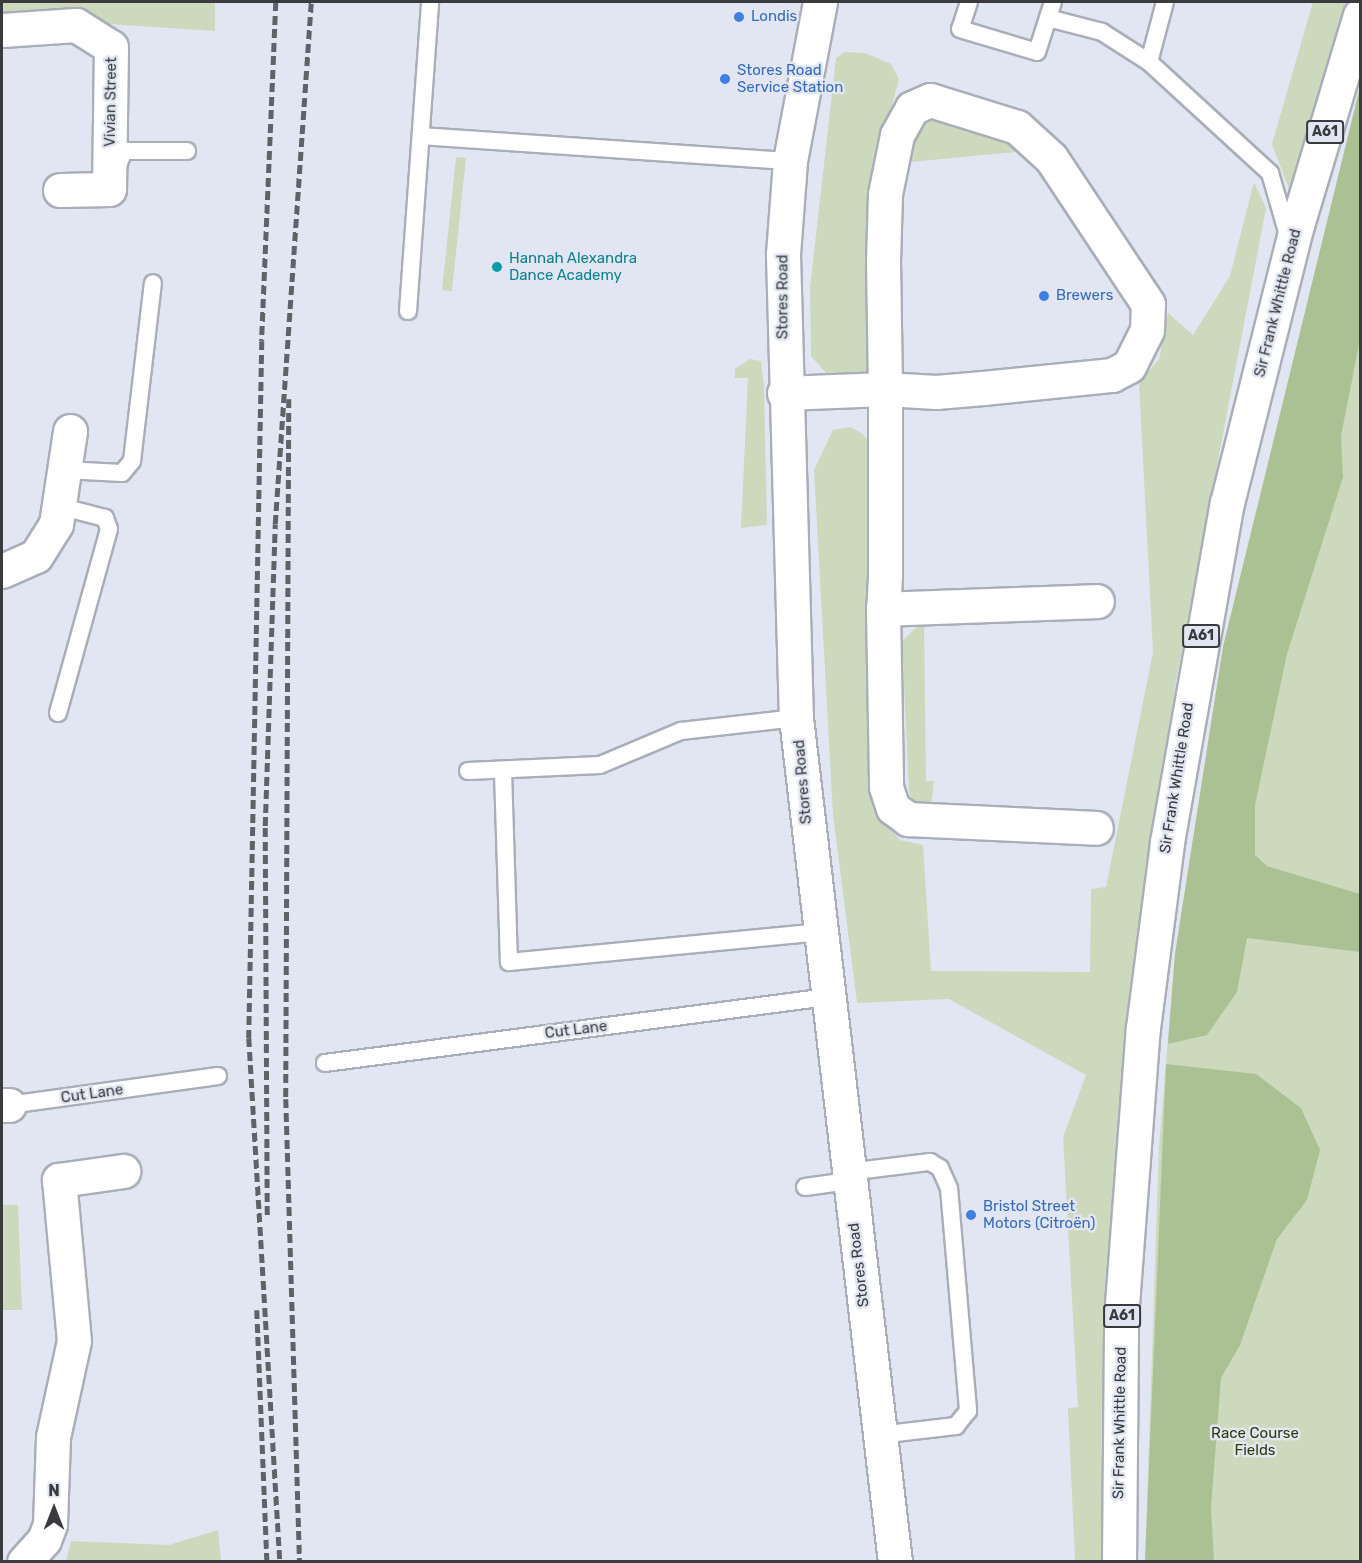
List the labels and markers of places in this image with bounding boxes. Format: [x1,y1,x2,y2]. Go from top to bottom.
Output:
place label: Londis [751,8,797,26]
marker: Londis [732,10,746,24]
place label: Stores Road Service Station [737,61,843,96]
marker: Stores Road Service Station [718,72,732,86]
place label: Hannah Alexandra Dance Academy [509,249,637,284]
marker: Hannah Alexandra Dance Academy [490,260,504,274]
place label: Brewers [1056,287,1113,305]
marker: Brewers [1037,289,1051,303]
place label: Bristol Street Motors (Citroën) [983,1197,1095,1232]
marker: Bristol Street Motors (Citroën) [964,1208,978,1222]

